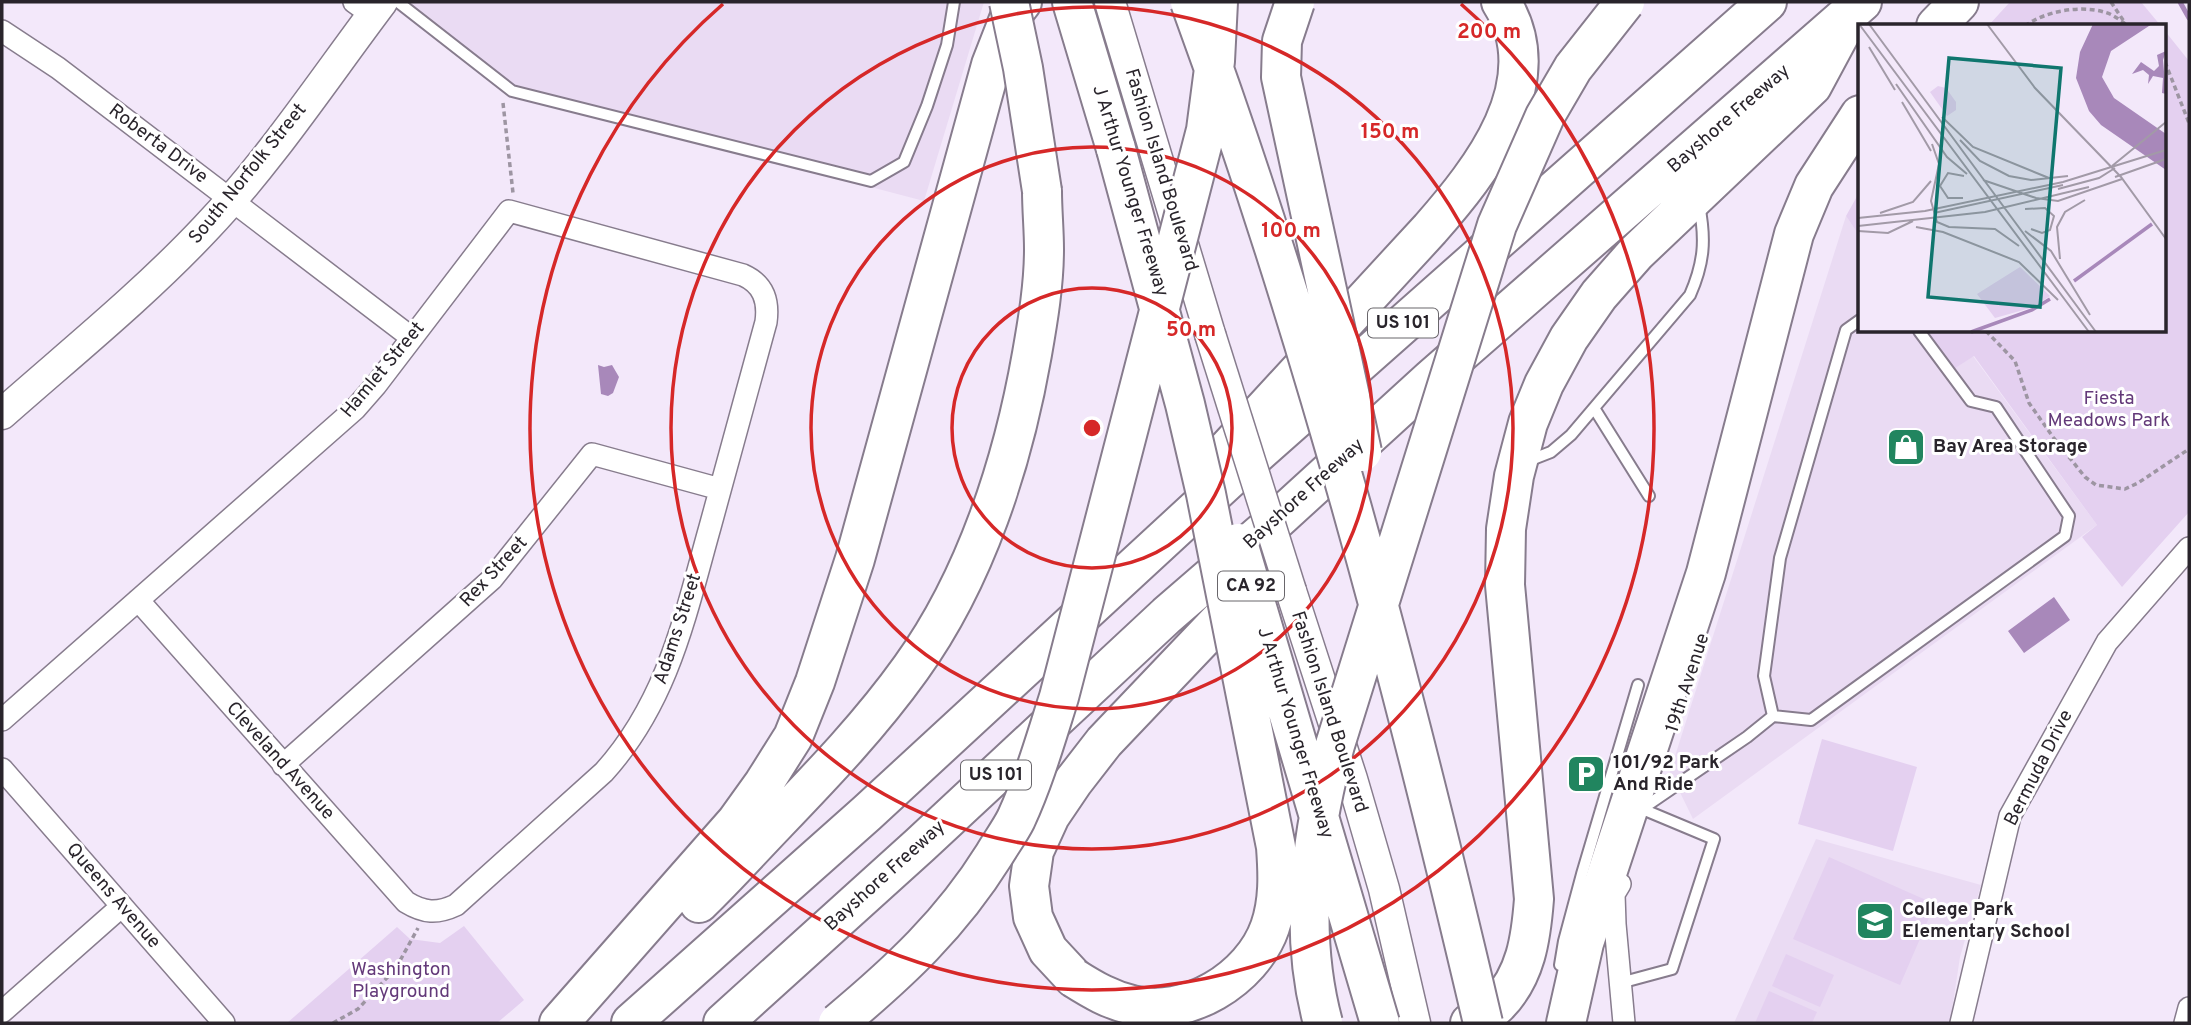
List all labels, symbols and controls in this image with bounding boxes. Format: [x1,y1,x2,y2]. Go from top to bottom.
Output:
text: 200 m [1457,19,1521,46]
inset map [1858,24,2166,332]
street label: Bayshore Freeway [1663,59,1795,179]
street label: Fashion Island Boulevard [1119,66,1203,274]
street label: J Arthur Younger Freeway [1086,82,1174,300]
street label: Roberta Drive [104,99,212,189]
street label: South Norfolk Street [184,99,312,249]
text: 150 m [1361,119,1419,146]
text: 100 m [1261,218,1321,245]
road number: US 101 [1368,309,1438,338]
street label: Hamlet Street [336,317,430,423]
text: 50 m [1166,317,1216,344]
park label: Fiesta Meadows Park [2048,387,2170,433]
centre of rings [1080,416,1104,440]
shop icon: Bay Area Storage [1885,426,1927,468]
street label: Bayshore Freeway [1239,433,1369,555]
place label: Bay Area Storage [1933,435,2088,459]
street label: Rex Street [455,531,533,613]
street label: Adams Street [649,570,707,688]
road number: CA 92 [1218,572,1284,600]
street label: Fashion Island Boulevard [1285,608,1373,816]
street label: J Arthur Younger Freeway [1251,624,1339,842]
street label: 19th Avenue [1661,630,1715,736]
street label: Cleveland Avenue [221,697,339,825]
street label: Bermuda Drive [1999,706,2079,830]
place label: 101/92 Park And Ride [1613,751,1720,797]
parking icon: 101/92 Park And Ride [1565,753,1607,795]
road number: US 101 [961,760,1031,790]
street label: Bayshore Freeway [820,815,950,937]
street label: Queens Avenue [61,838,165,954]
place label: College Park Elementary School [1902,898,2070,944]
school or university icon: College Park Elementary School [1854,900,1896,942]
park label: Washington Playground [351,958,451,1004]

